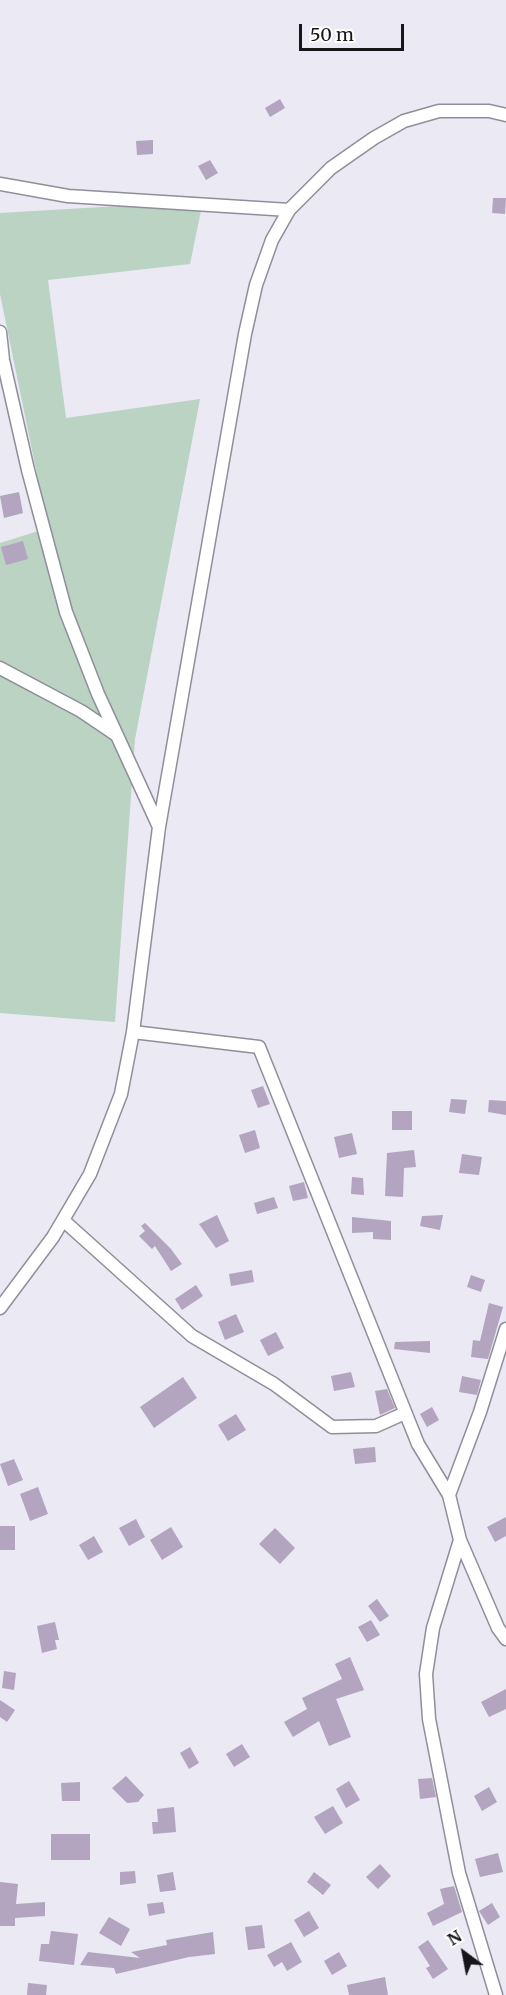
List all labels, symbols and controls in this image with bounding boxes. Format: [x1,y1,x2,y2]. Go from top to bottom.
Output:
scale bar [302,12,407,50]
text: 50 m [310,23,354,46]
north arrow [434,1923,494,1983]
text: N [444,1926,465,1950]

